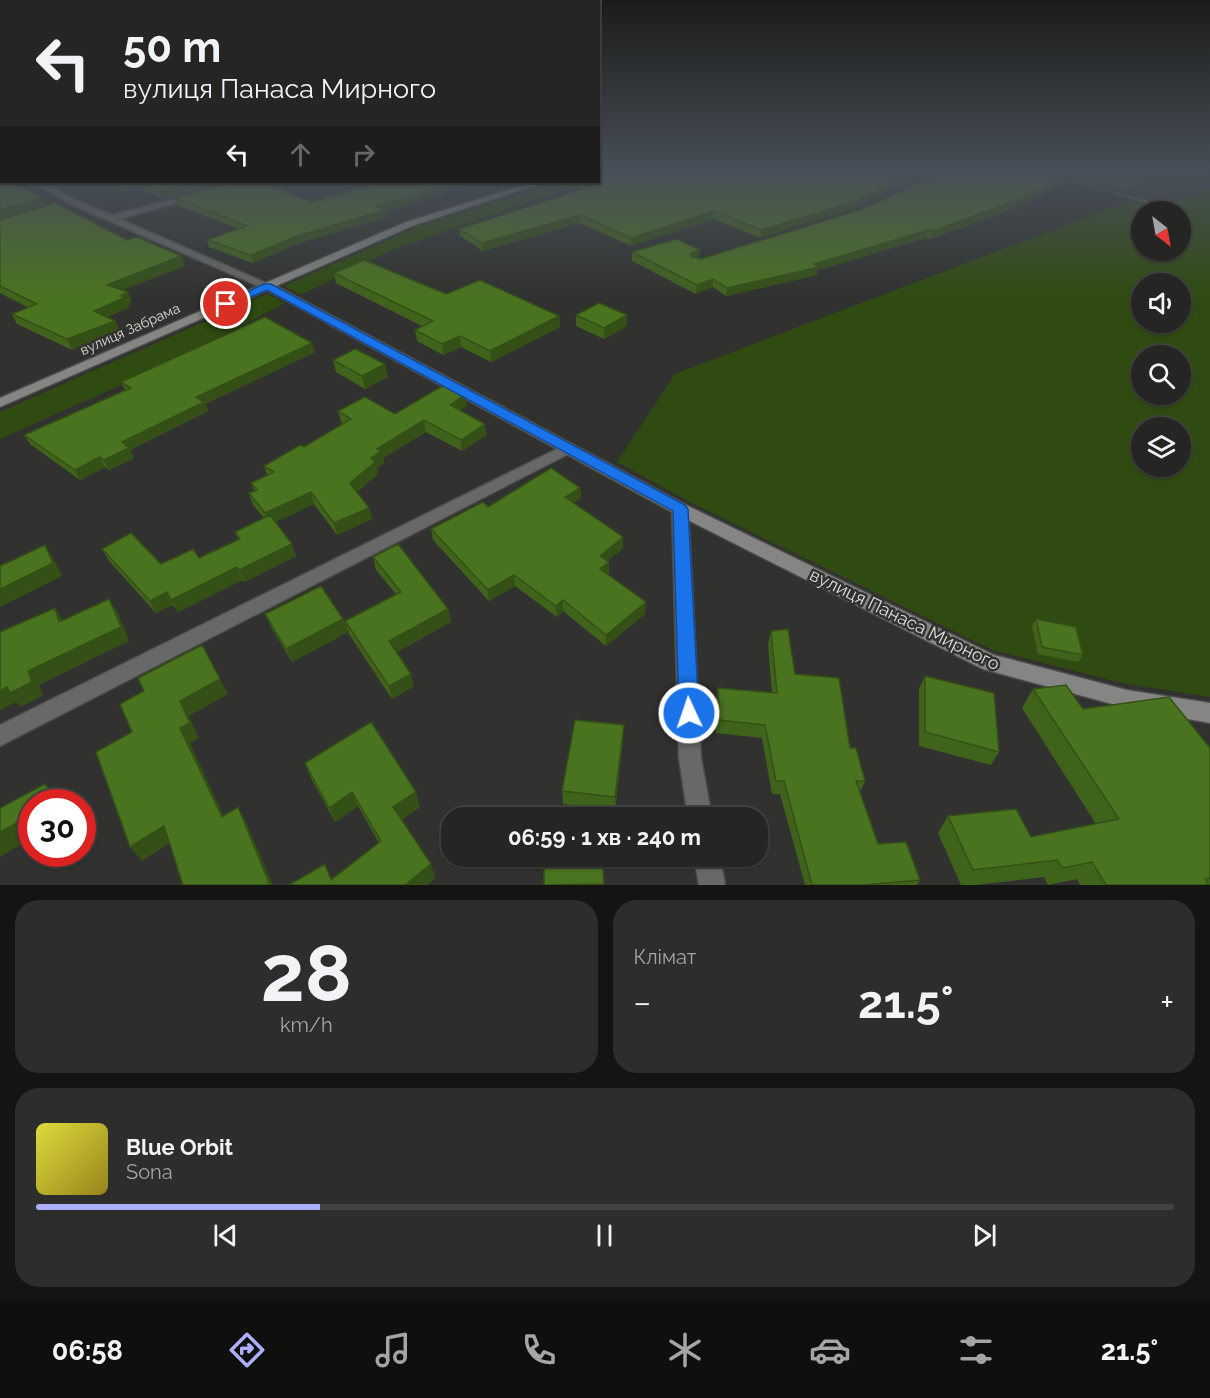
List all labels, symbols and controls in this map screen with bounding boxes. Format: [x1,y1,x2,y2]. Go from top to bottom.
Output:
text: 50 m [123,23,221,72]
icon: left [24,24,102,102]
text: вулиця Панаса Мирного [123,73,436,104]
icon: left [221,138,254,171]
icon: ahead [284,138,317,171]
icon: right [347,138,380,171]
north arrow [1131,201,1191,261]
map controls [1131,201,1191,477]
button: sound [1131,273,1191,333]
pin [200,278,251,329]
icon: arrive [209,287,242,320]
street label: вулиця Забрама [78,300,182,358]
button: search [1131,345,1191,405]
button: layers [1131,417,1191,477]
street label: вулиця Панаса Мирного [807,564,1004,674]
position arrow [657,681,721,745]
speed limit sign: 30 [18,789,96,867]
text: 06:59 · 1 хв · 240 m [508,824,701,850]
text: 28 [261,928,352,1019]
text: Клімат [634,945,696,969]
text: 21.5° [858,976,954,1029]
text: − [634,983,651,1022]
text: + [1160,983,1174,1022]
text: km/h [280,1013,333,1037]
text: Blue Orbit [126,1134,233,1160]
text: Sona [126,1160,173,1184]
icon: previous [209,1219,242,1252]
icon: pause [588,1219,621,1252]
icon: next [968,1219,1001,1252]
icon: directions [226,1329,268,1371]
icon: music [372,1329,414,1371]
icon: phone [518,1329,560,1371]
icon: climate [664,1329,706,1371]
icon: car [809,1329,851,1371]
icon: filters [955,1329,997,1371]
text: 06:58 [52,1335,123,1366]
text: 21.5° [1101,1335,1158,1366]

